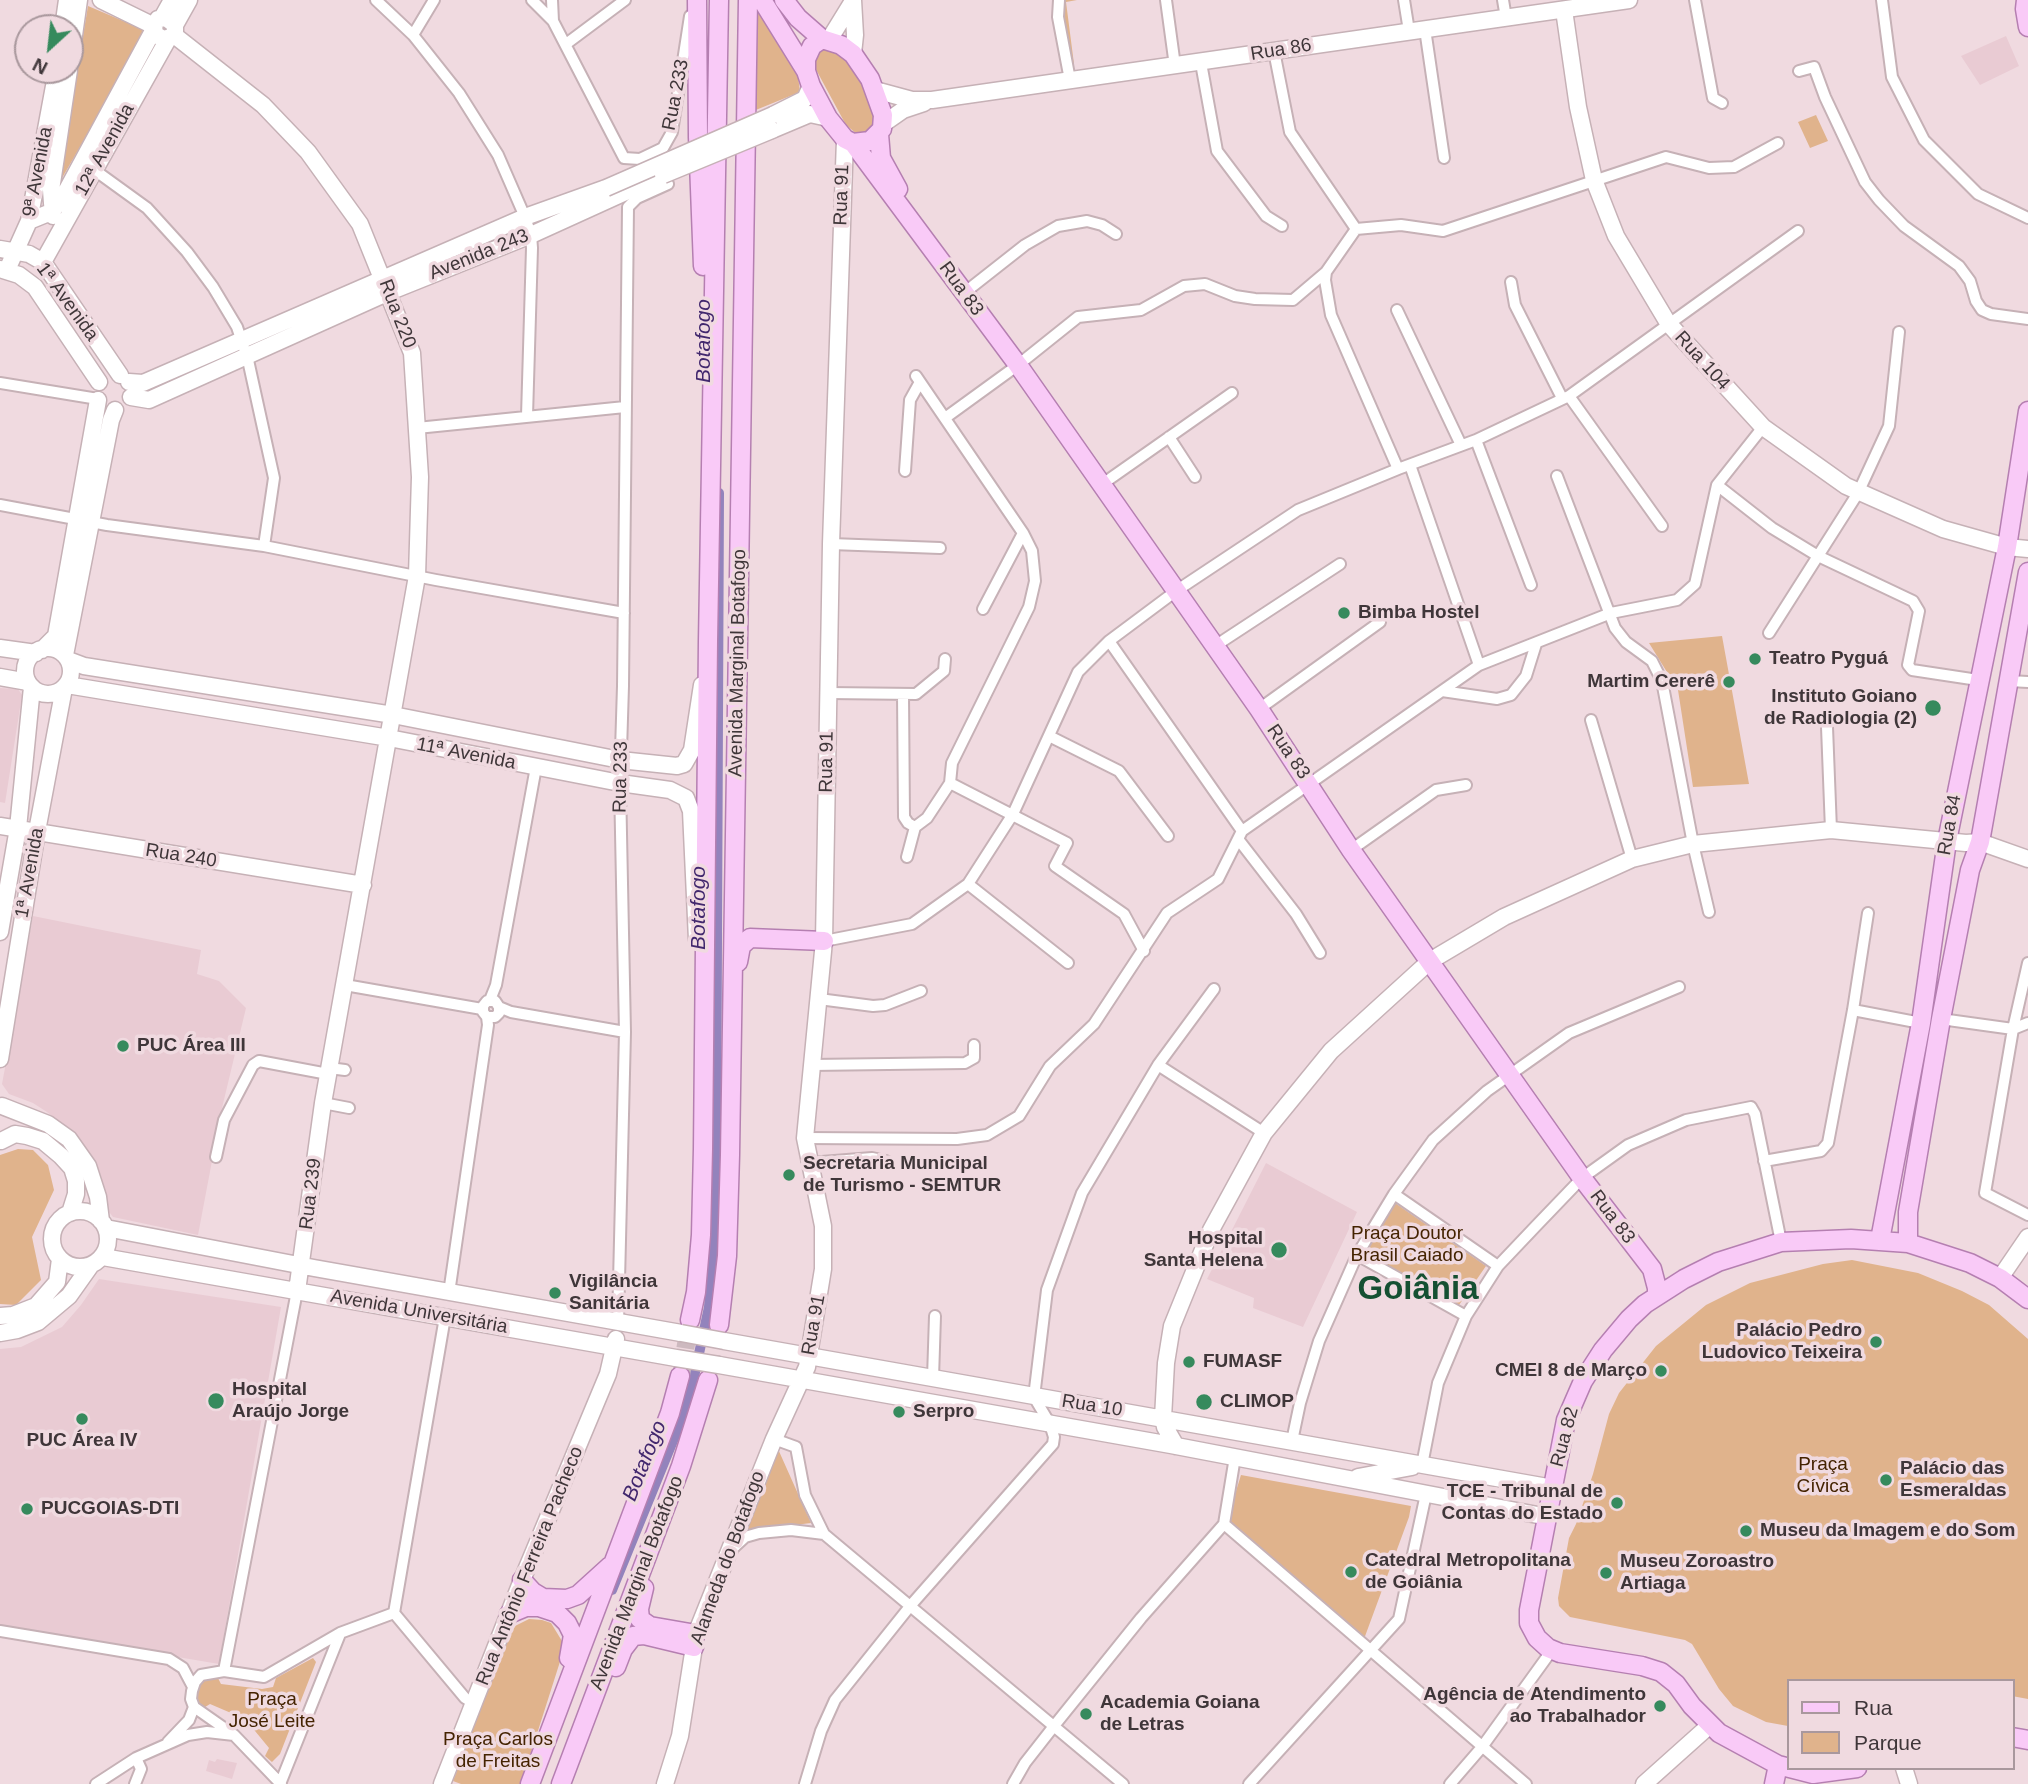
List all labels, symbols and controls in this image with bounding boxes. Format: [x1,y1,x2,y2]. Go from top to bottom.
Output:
north arrow [14,14,84,84]
street label: Rua 86 [1249,34,1313,66]
text: N [29,54,51,79]
street label: Rua 233 [658,58,694,132]
street label: 12ª Avenida [70,100,140,200]
street label: 9ª Avenida [18,125,58,219]
street label: Rua 91 [830,164,854,226]
street label: Avenida 243 [426,225,532,285]
street label: 1ª Avenida [31,258,103,346]
street label: Rua 83 [934,258,988,320]
street label: Rua 220 [373,276,421,352]
water label: Botafogo [691,299,717,383]
street label: Rua 104 [1669,327,1735,395]
street label: Avenida Marginal Botafogo [725,549,751,777]
place label: Bimba Hostel [1358,602,1479,624]
marker: Bimba Hostel [1336,605,1352,621]
place label: Teatro Pyguá [1769,648,1888,670]
marker: Teatro Pyguá [1747,651,1763,667]
place label: Martim Cererê [1587,671,1715,693]
marker: Martim Cererê [1721,674,1737,690]
place label: Instituto Goiano de Radiologia (2) [1764,686,1917,730]
marker: Instituto Goiano de Radiologia (2) [1923,698,1943,718]
street label: Rua 83 [1261,720,1315,784]
street label: Rua 91 [815,731,839,793]
street label: 11ª Avenida [415,733,517,775]
street label: Rua 233 [609,741,633,813]
street label: Rua 84 [1933,793,1967,857]
street label: 1ª Avenida [11,826,49,920]
street label: Rua 240 [144,839,218,873]
water label: Botafogo [686,866,712,950]
place label: PUC Área III [137,1035,246,1057]
marker: PUC Área III [115,1038,131,1054]
place label: Secretaria Municipal de Turismo - SEMTUR [803,1153,1001,1197]
street label: Rua 239 [295,1157,327,1231]
marker: Secretaria Municipal de Turismo - SEMTUR [781,1167,797,1183]
street label: Rua 83 [1584,1186,1640,1248]
park label: Praça Doutor Brasil Caiado [1351,1223,1463,1267]
place label: Hospital Santa Helena [1144,1228,1263,1272]
marker: Hospital Santa Helena [1269,1240,1289,1260]
district label: Goiânia [1357,1270,1479,1310]
place label: Vigilância Sanitária [569,1271,657,1315]
street label: Avenida Universitária [329,1285,509,1339]
marker: Vigilância Sanitária [547,1285,563,1301]
street label: Rua 91 [797,1293,831,1357]
place label: Palácio Pedro Ludovico Teixeira [1702,1320,1862,1364]
marker: Palácio Pedro Ludovico Teixeira [1868,1334,1884,1350]
place label: FUMASF [1203,1351,1282,1373]
marker: FUMASF [1181,1354,1197,1370]
place label: CMEI 8 de Março [1495,1360,1647,1382]
marker: CMEI 8 de Março [1653,1363,1669,1379]
place label: Hospital Araújo Jorge [232,1379,349,1423]
street label: Rua 10 [1060,1390,1124,1422]
marker: Hospital Araújo Jorge [206,1391,226,1411]
place label: CLIMOP [1220,1391,1294,1413]
marker: CLIMOP [1194,1392,1214,1412]
place label: Serpro [913,1401,974,1423]
marker: Serpro [891,1404,907,1420]
street label: Rua 82 [1546,1404,1584,1470]
marker: PUC Área IV [74,1411,90,1427]
water label: Botafogo [618,1417,672,1505]
place label: PUC Área IV [27,1430,137,1452]
street label: Rua Antônio Ferreira Pacheco [472,1443,588,1689]
park label: Praça Cívica [1797,1454,1849,1498]
place label: Palácio das Esmeraldas [1900,1458,2007,1502]
street label: Alameda do Botafogo [686,1468,770,1648]
marker: Palácio das Esmeraldas [1878,1472,1894,1488]
street label: Avenida Marginal Botafogo [586,1473,688,1693]
place label: TCE - Tribunal de Contas do Estado [1441,1481,1603,1525]
marker: TCE - Tribunal de Contas do Estado [1609,1495,1625,1511]
place label: PUCGOIAS-DTI [41,1498,179,1520]
marker: PUCGOIAS-DTI [19,1501,35,1517]
place label: Museu da Imagem e do Som [1760,1520,2015,1542]
marker: Museu da Imagem e do Som [1738,1523,1754,1539]
place label: Catedral Metropolitana de Goiânia [1365,1550,1571,1594]
place label: Museu Zoroastro Artiaga [1620,1551,1774,1595]
marker: Catedral Metropolitana de Goiânia [1343,1564,1359,1580]
marker: Museu Zoroastro Artiaga [1598,1565,1614,1581]
legend [1786,1679,2014,1770]
place label: Agência de Atendimento ao Trabalhador [1423,1684,1646,1728]
park label: Praça José Leite [229,1689,315,1733]
place label: Academia Goiana de Letras [1100,1692,1259,1736]
text: Rua [1854,1696,1893,1719]
marker: Agência de Atendimento ao Trabalhador [1652,1698,1668,1714]
marker: Academia Goiana de Letras [1078,1706,1094,1722]
park label: Praça Carlos de Freitas [443,1729,553,1773]
text: Parque [1854,1731,1922,1754]

